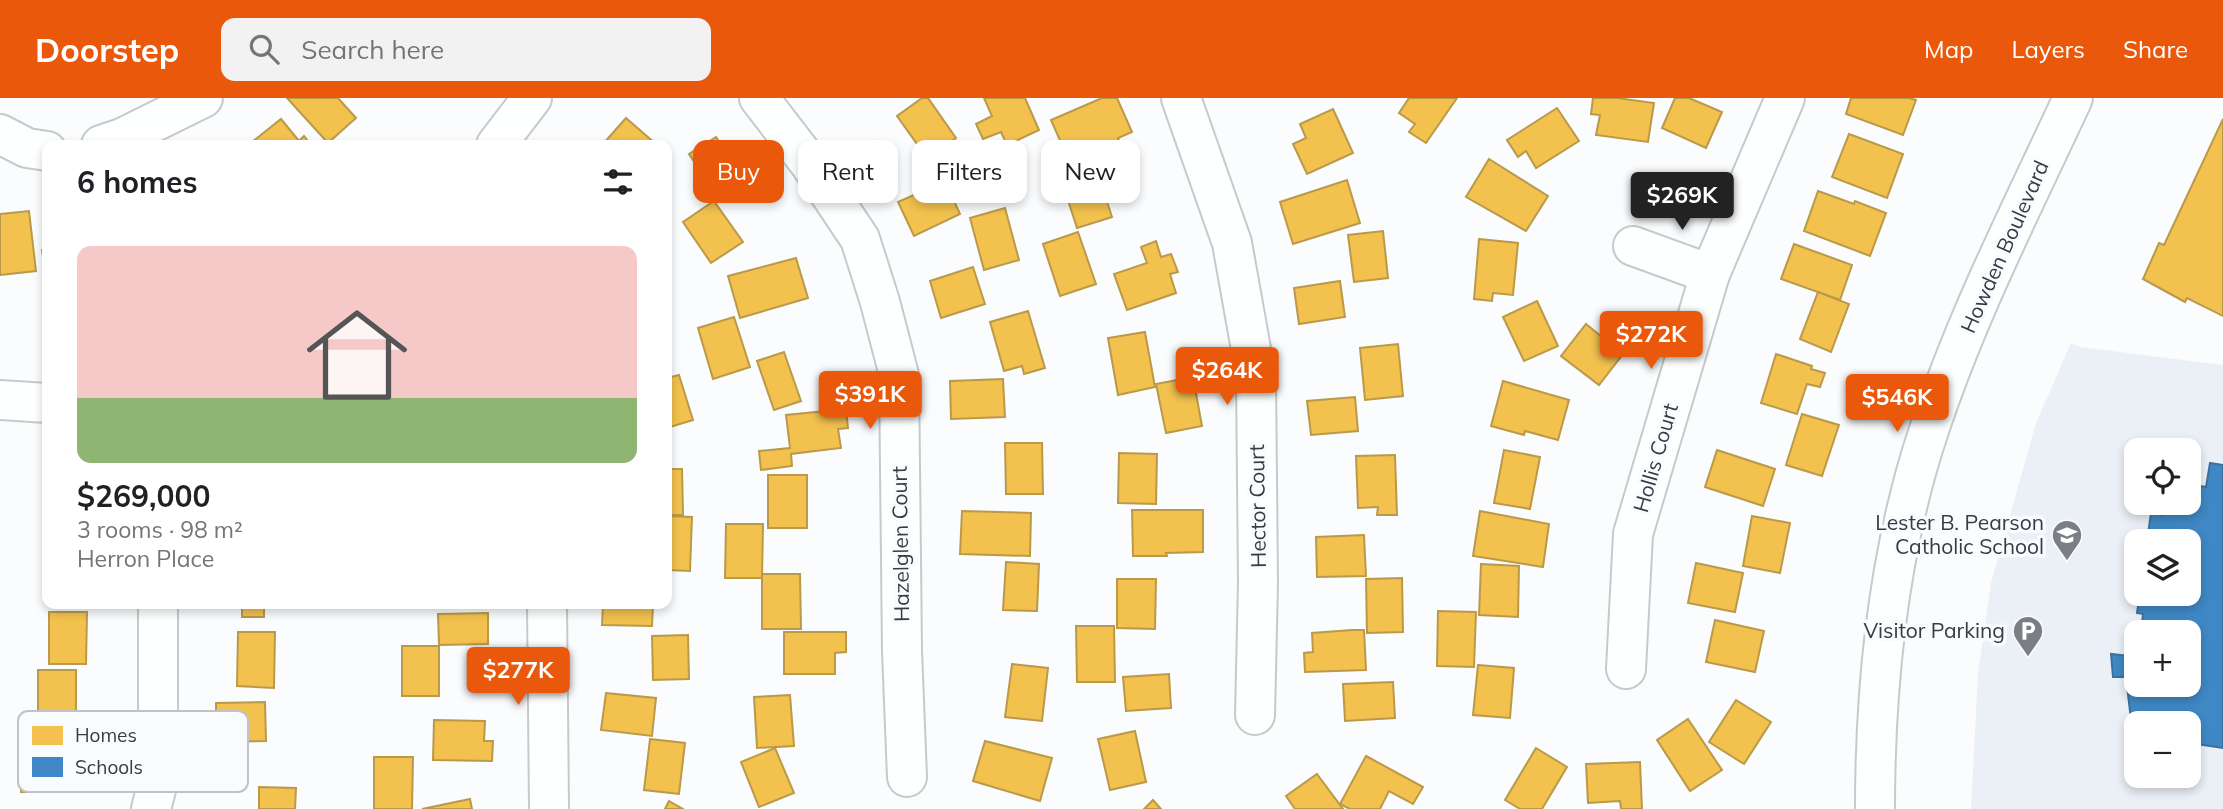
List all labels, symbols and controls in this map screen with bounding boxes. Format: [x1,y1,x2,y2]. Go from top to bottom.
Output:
search box [221,18,711,81]
text: Doorstep [35,29,179,70]
icon: search [245,30,283,68]
text: Search here [301,33,444,66]
text: Map [1924,34,1973,64]
text: Layers [2011,34,2085,64]
text: Share [2123,34,2188,64]
chip: Buy [693,140,784,203]
chip: Rent [798,140,898,203]
chip: Filters [912,140,1027,203]
chip: New [1041,140,1140,203]
street label: Howden Boulevard [1954,156,2054,337]
text: 6 homes [77,163,198,201]
icon: filters [599,163,637,201]
pin: $269K [1633,172,1731,232]
text: $269K [1647,180,1717,209]
icon: home [294,292,420,418]
pin: $272K [1602,312,1700,371]
text: $272K [1616,319,1686,348]
pin: $264K [1178,348,1276,407]
text: $264K [1192,355,1262,384]
pin: $391K [821,372,919,431]
pin: $546K [1848,374,1946,434]
text: $391K [835,379,905,408]
text: $546K [1862,382,1932,411]
street label: Hollis Court [1627,400,1683,515]
map controls [2124,438,2201,788]
button: locate [2124,438,2201,515]
street label: Hector Court [1243,444,1271,568]
street label: Hazelglen Court [886,466,914,622]
text: $269,000 [77,477,210,515]
place label: Lester B. Pearson Catholic School [1875,509,2044,559]
text: 3 rooms · 98 m² [77,515,243,544]
school or university icon: Lester B. Pearson Catholic School [2050,518,2084,562]
button: layers [2124,529,2201,606]
text: Herron Place [77,544,214,573]
parking icon: Visitor Parking [2011,614,2045,658]
place label: Visitor Parking [1863,617,2005,643]
button: + [2124,620,2201,697]
pin: $277K [469,648,567,707]
text: $277K [483,655,553,684]
legend [18,711,248,792]
button: − [2124,711,2201,788]
text: Homes [75,723,137,747]
text: Schools [75,755,143,779]

